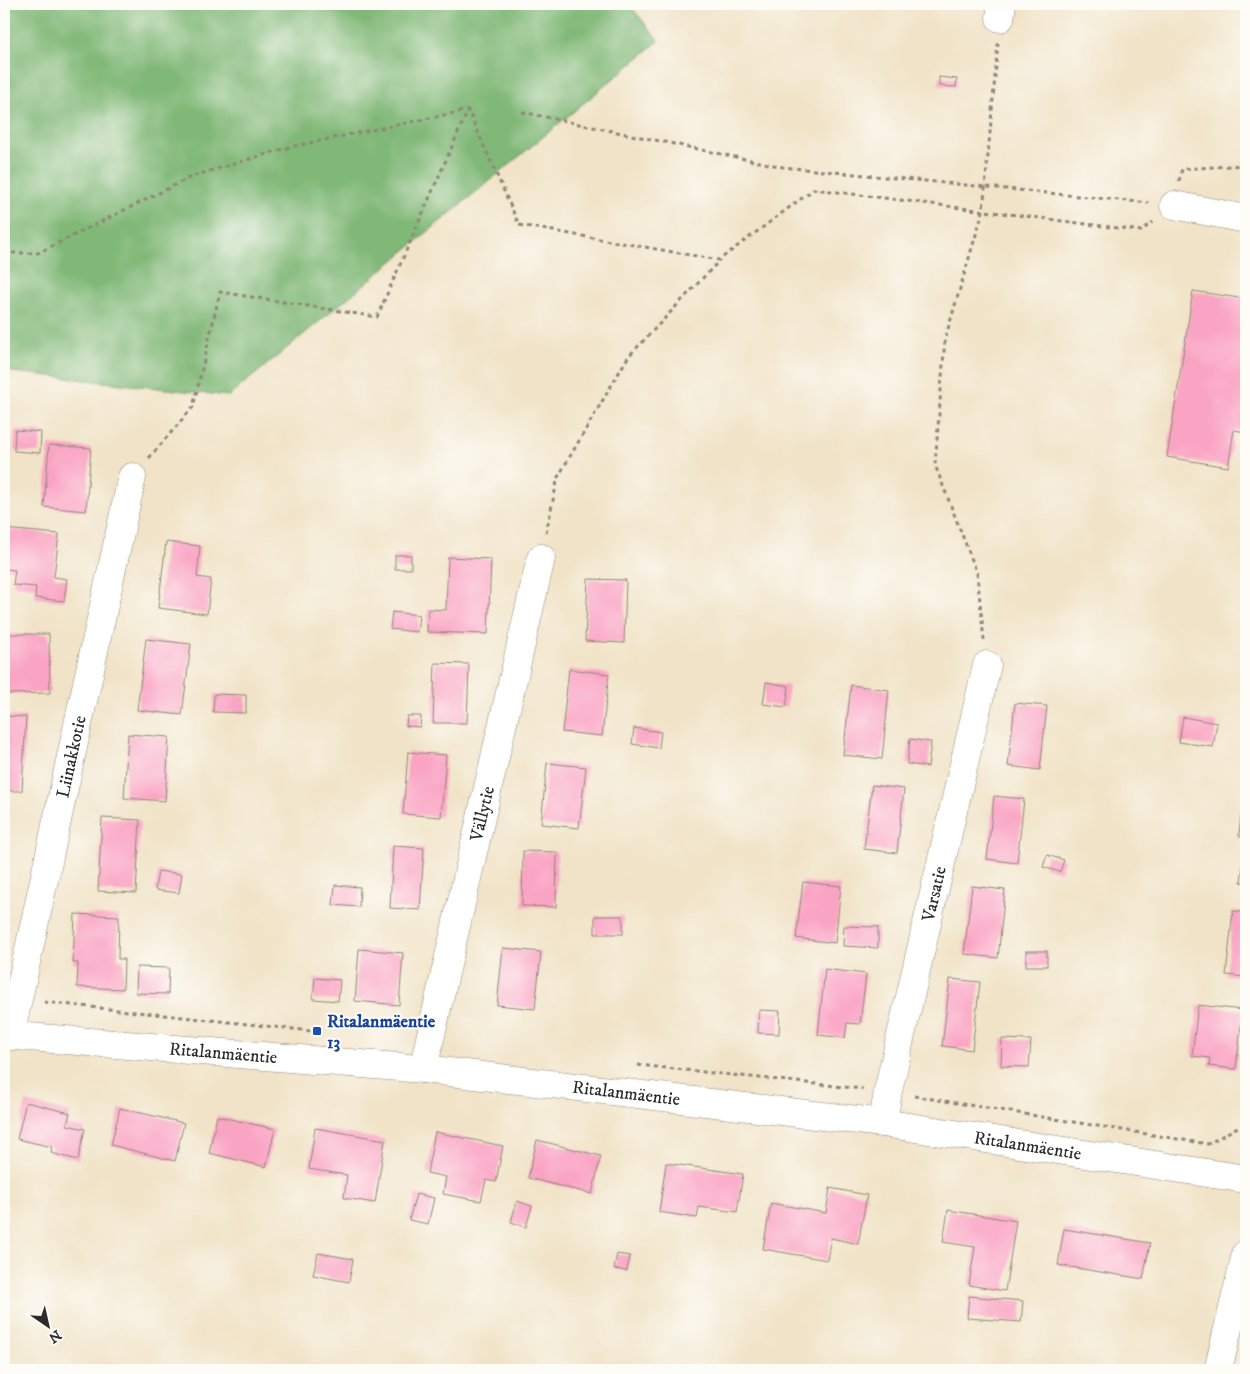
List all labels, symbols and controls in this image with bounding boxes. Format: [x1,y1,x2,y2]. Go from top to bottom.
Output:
street label: Liinakkotie [52,714,92,800]
street label: Vällytie [466,784,500,845]
street label: Varsatie [918,864,952,925]
place label: Ritalanmäentie 13 [327,1011,436,1054]
marker: Ritalanmäentie 13 [311,1025,323,1037]
street label: Ritalanmäentie [168,1038,278,1069]
street label: Ritalanmäentie [571,1077,681,1111]
street label: Ritalanmäentie [972,1127,1083,1165]
north arrow [22,1302,72,1352]
text: N [44,1325,65,1347]

